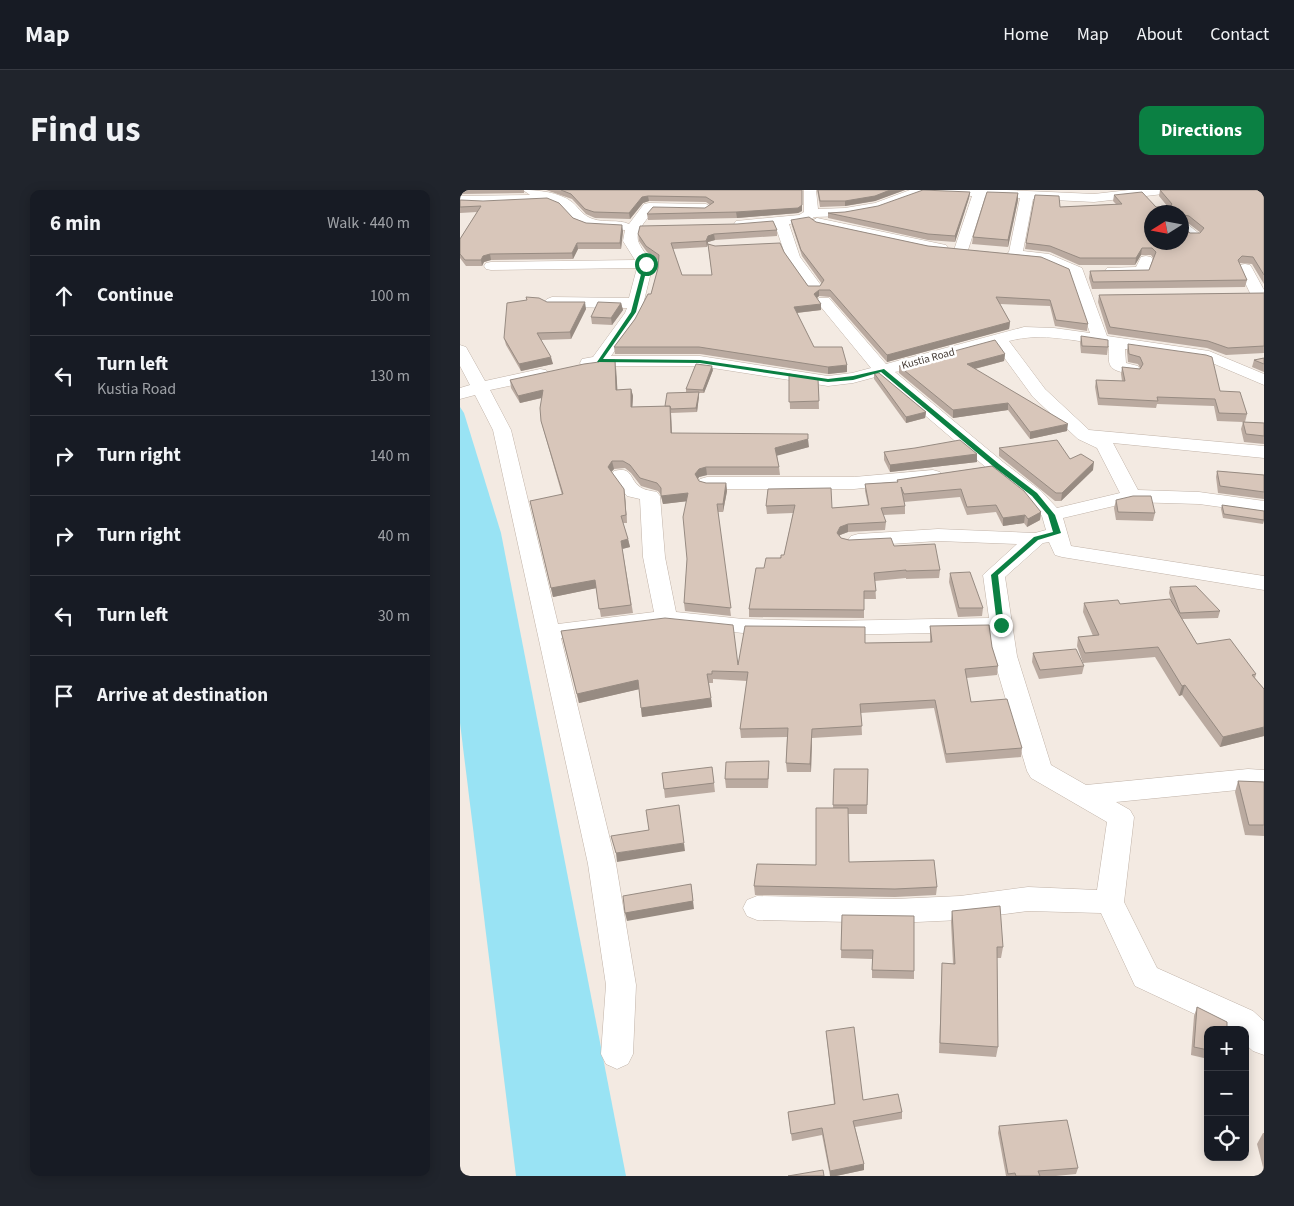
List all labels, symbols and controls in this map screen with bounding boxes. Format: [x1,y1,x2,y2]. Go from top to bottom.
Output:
text: Map [25,17,70,52]
text: Home [1003,22,1049,47]
text: Map [1077,22,1109,47]
text: About [1137,22,1182,47]
text: Contact [1210,22,1269,47]
text: Find us [30,105,140,155]
button: Directions [1139,106,1264,155]
north arrow [1144,205,1189,250]
text: 6 min [50,208,101,238]
text: Walk · 440 m [327,212,410,234]
route start [635,253,658,276]
icon: ahead [50,282,78,310]
text: Continue [97,282,174,309]
text: 100 m [370,285,410,307]
street label: Kustia Road [900,344,956,373]
text: Turn left [97,351,168,378]
icon: left [50,362,78,390]
text: 130 m [370,365,410,387]
text: Kustia Road [97,378,176,400]
icon: right [50,442,78,470]
text: Turn right [97,442,181,469]
text: 140 m [370,445,410,467]
icon: right [50,522,78,550]
text: Turn right [97,522,181,549]
text: 40 m [378,525,410,547]
icon: left [50,602,78,630]
text: Turn left [97,602,168,629]
text: 30 m [378,605,410,627]
route end [990,614,1013,637]
icon: arrive [50,682,78,710]
text: Arrive at destination [97,682,268,709]
map controls [1204,1026,1249,1161]
button: + [1204,1026,1249,1071]
button: − [1204,1071,1249,1116]
button: locate [1204,1116,1249,1161]

